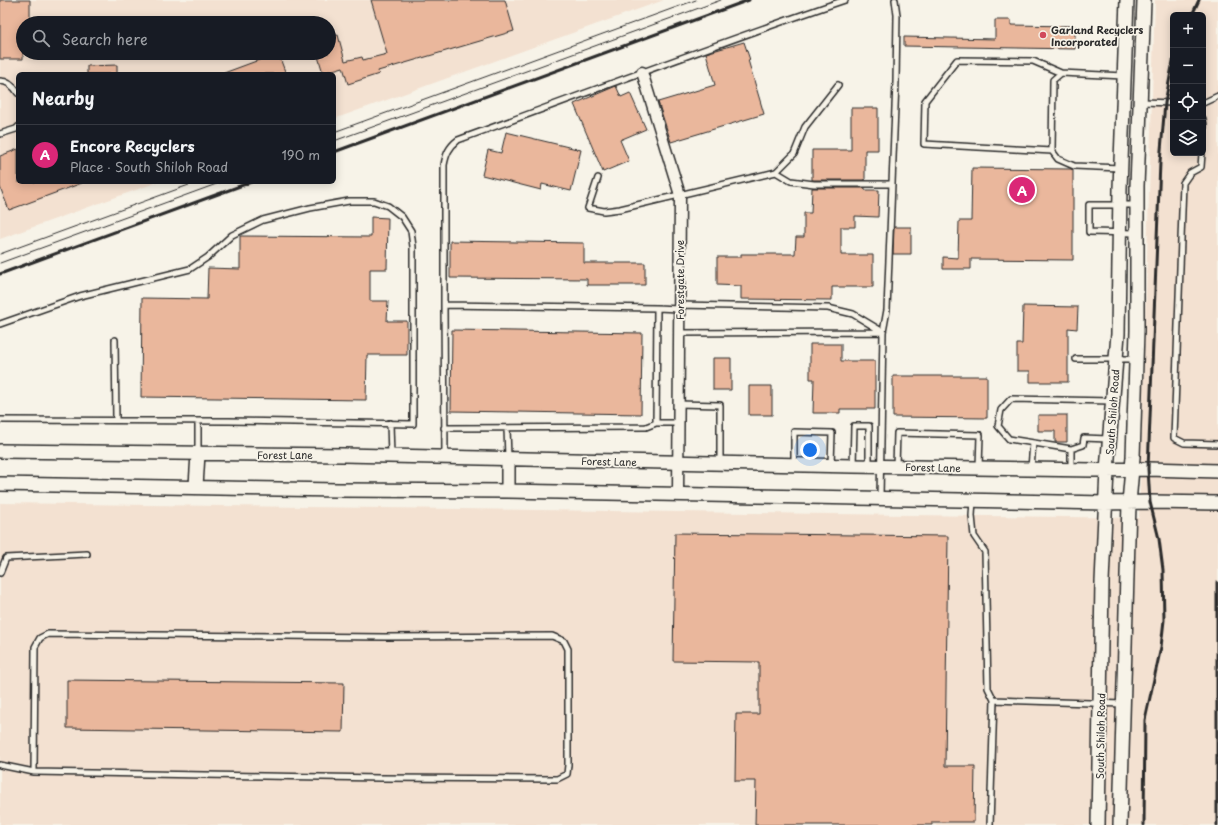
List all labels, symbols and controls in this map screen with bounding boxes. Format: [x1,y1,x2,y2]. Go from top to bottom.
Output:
map controls [1170,12,1206,156]
button: + [1170,12,1206,48]
search box [16,16,336,60]
place label: Garland Recyclers Incorporated [1051,22,1143,49]
icon: search [30,27,52,49]
text: Search here [62,27,148,50]
marker: Garland Recyclers Incorporated [1038,30,1048,40]
button: − [1170,48,1206,84]
button: locate [1170,84,1206,120]
text: Nearby [32,85,94,111]
button: layers [1170,120,1206,156]
text: Encore Recyclers [70,134,195,157]
text: A [40,145,50,164]
text: 190 m [281,145,320,164]
text: Place · South Shiloh Road [70,157,228,176]
pin: A [1009,175,1035,205]
street label: Forestgate Drive [672,240,687,320]
street label: South Shiloh Road [1102,368,1122,456]
your location [800,440,820,460]
street label: Forest Lane [257,447,313,462]
street label: Forest Lane [581,453,637,469]
street label: Forest Lane [905,459,961,475]
street label: South Shiloh Road [1092,693,1108,779]

